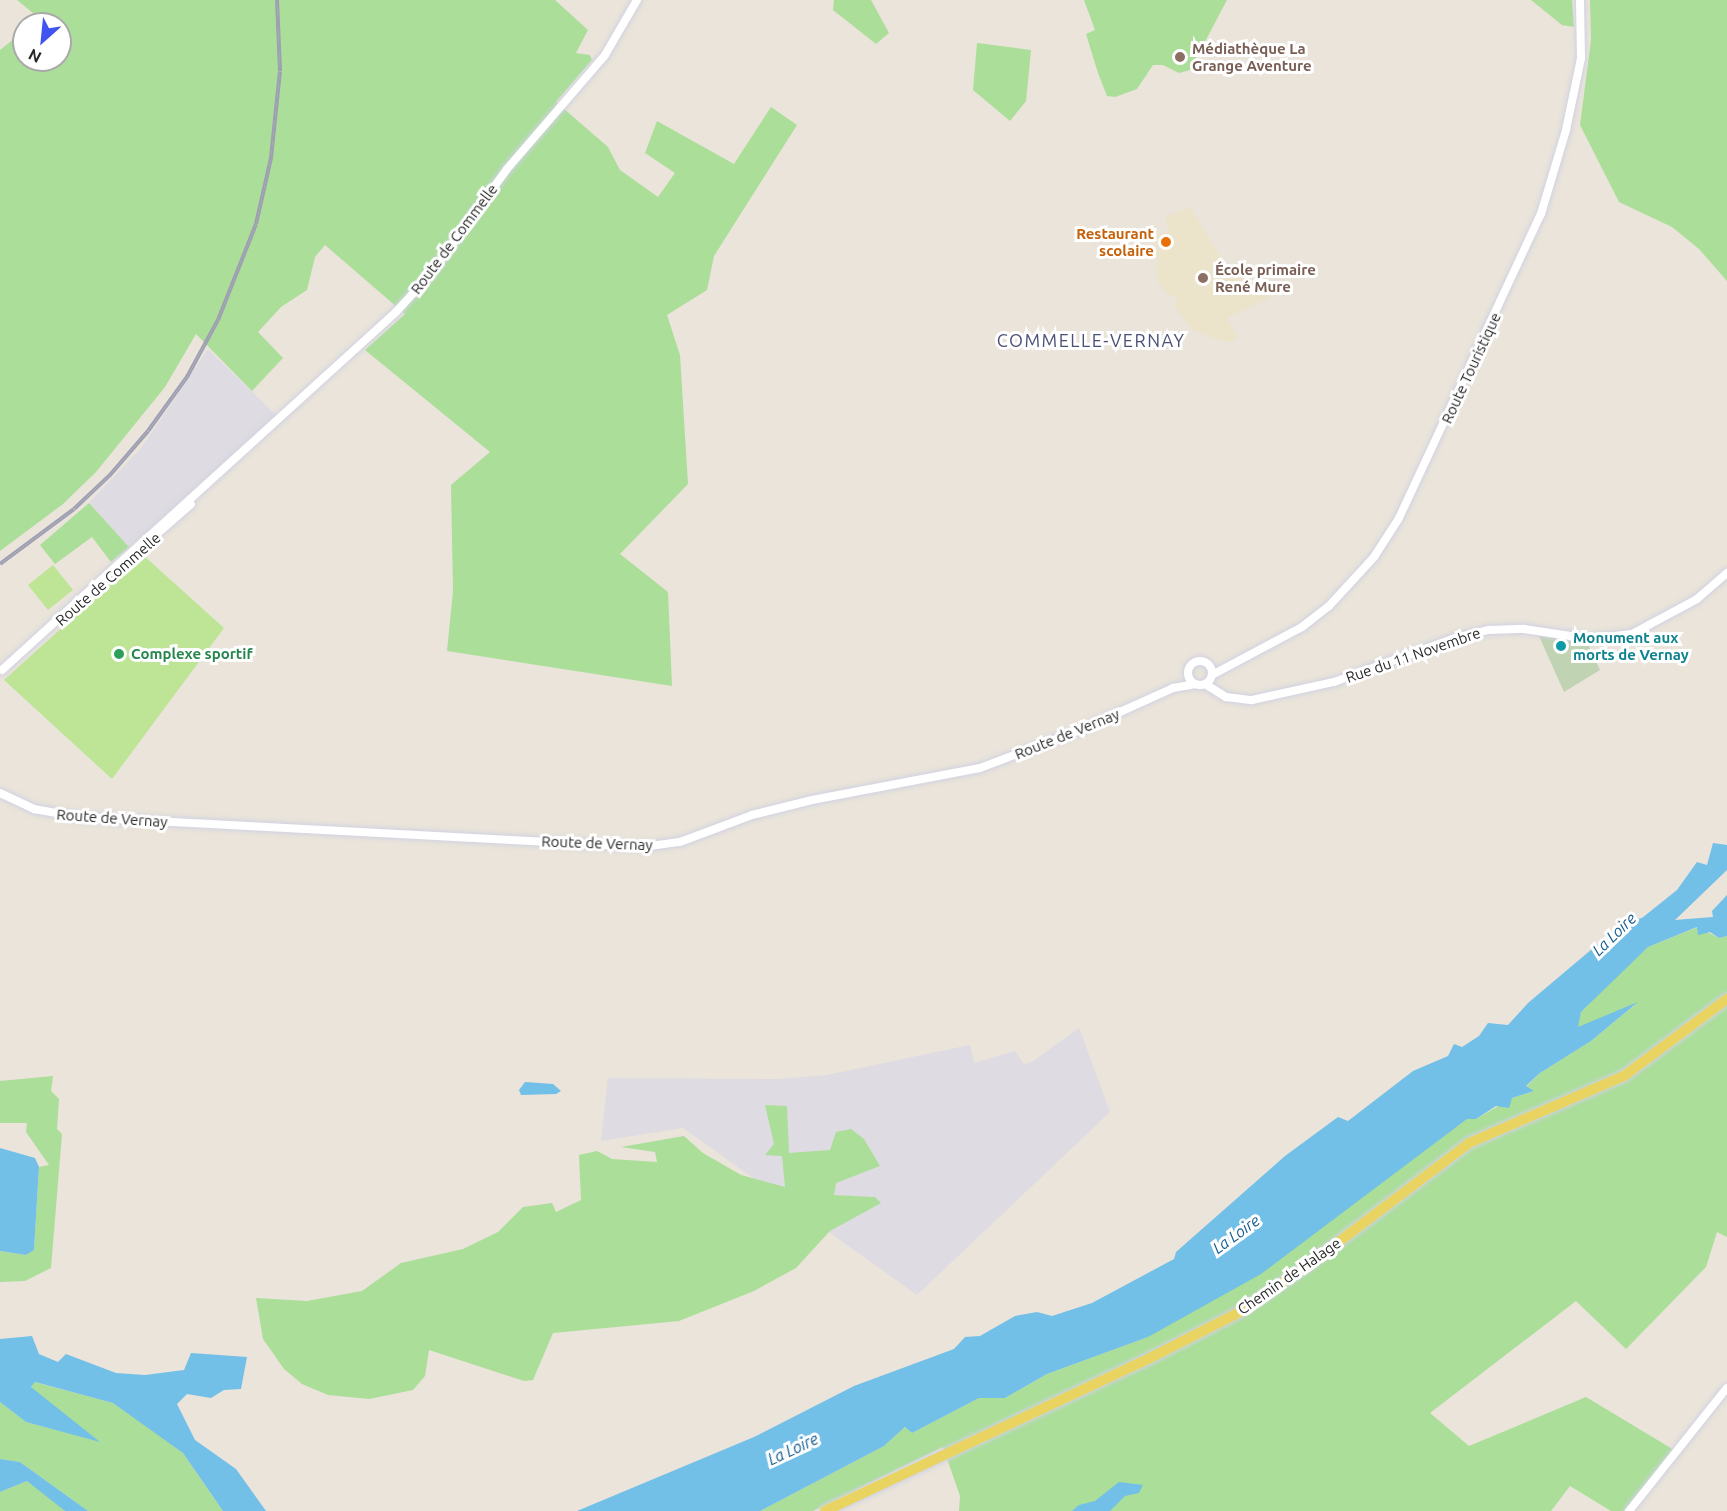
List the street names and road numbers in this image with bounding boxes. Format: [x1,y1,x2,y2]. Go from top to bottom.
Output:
street label: Route de Commelle [407,180,501,298]
street label: Route Touristique [1437,310,1505,426]
street label: Route de Commelle [52,529,164,629]
street label: Rue du 11 Novembre [1343,623,1483,687]
street label: Route de Vernay [1012,705,1122,763]
street label: Route de Vernay [56,805,168,831]
street label: Route de Vernay [541,832,653,854]
street label: Chemin de Halage [1234,1234,1344,1318]

